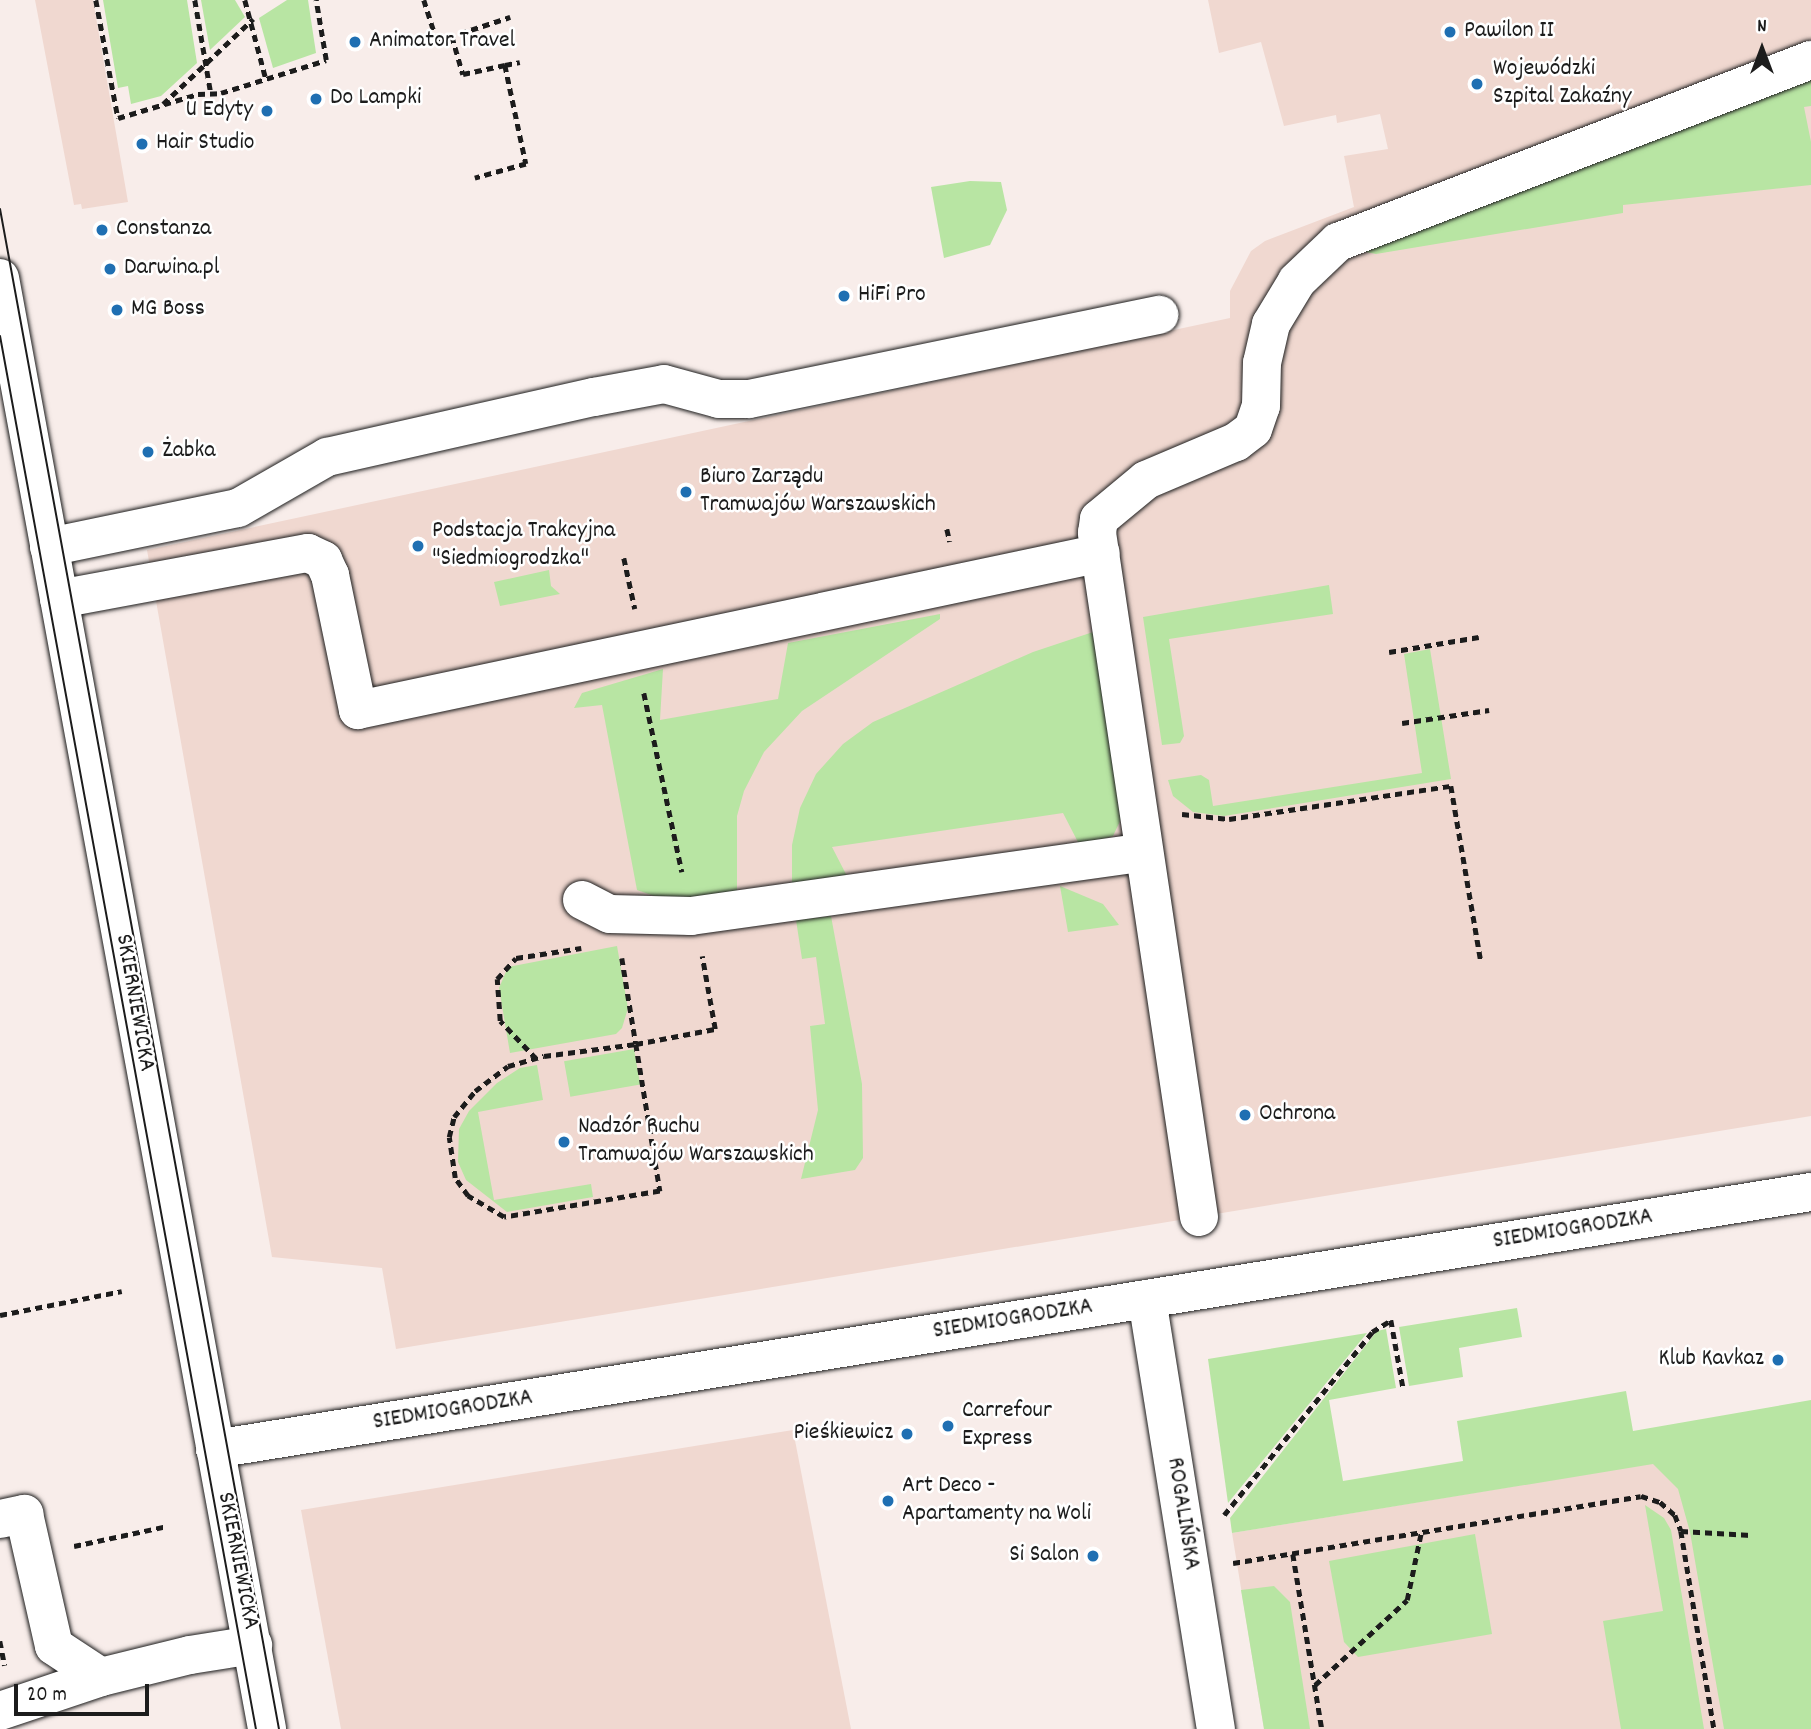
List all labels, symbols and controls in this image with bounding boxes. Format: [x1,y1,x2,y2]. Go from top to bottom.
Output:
north arrow [1727,14,1797,84]
text: N [1757,14,1767,41]
place label: Pawilon II [1464,18,1554,46]
marker: Pawilon II [1442,24,1458,40]
place label: Animator Travel [369,28,515,56]
marker: Animator Travel [347,34,363,50]
place label: Wojewódzki Szpital Zakaźny [1493,56,1632,112]
marker: Wojewódzki Szpital Zakaźny [1467,74,1487,94]
place label: Do Lampki [330,85,421,113]
marker: Do Lampki [308,91,324,107]
place label: U Edyty [185,97,253,125]
marker: U Edyty [259,103,275,119]
place label: Hair Studio [156,130,254,158]
marker: Hair Studio [134,136,150,152]
place label: Constanza [116,216,211,244]
marker: Constanza [94,222,110,238]
place label: Darwina.pl [124,255,219,283]
marker: Darwina.pl [102,261,118,277]
place label: HiFi Pro [858,282,926,310]
marker: HiFi Pro [836,288,852,304]
place label: MG Boss [131,296,205,324]
marker: MG Boss [109,302,125,318]
place label: Żabka [162,438,215,466]
marker: Żabka [140,444,156,460]
place label: Biuro Zarządu Tramwajów Warszawskich [700,464,936,520]
marker: Biuro Zarządu Tramwajów Warszawskich [678,484,694,500]
place label: Podstacja Trakcyjna "Siedmiogrodzka" [432,518,615,574]
marker: Podstacja Trakcyjna "Siedmiogrodzka" [410,538,426,554]
street label: SKIERNIEWICKA [108,932,160,1074]
place label: Ochrona [1259,1101,1335,1129]
marker: Ochrona [1237,1107,1253,1123]
place label: Nadzór Ruchu Tramwajów Warszawskich [578,1114,814,1170]
marker: Nadzór Ruchu Tramwajów Warszawskich [556,1134,572,1150]
street label: SIEDMIOGRODZKA [1491,1203,1655,1257]
street label: SIEDMIOGRODZKA [931,1293,1095,1347]
place label: Klub Kavkaz [1658,1346,1764,1374]
marker: Klub Kavkaz [1770,1352,1786,1368]
street label: SIEDMIOGRODZKA [371,1384,535,1438]
place label: Carrefour Express [962,1398,1052,1454]
marker: Carrefour Express [940,1418,956,1434]
place label: Pieśkiewicz [793,1420,893,1448]
marker: Pieśkiewicz [899,1426,915,1442]
street label: ROGALIŃSKA [1159,1456,1205,1572]
place label: Art Deco - Apartamenty na Woli [902,1473,1091,1529]
street label: SKIERNIEWICKA [210,1490,264,1632]
marker: Art Deco - Apartamenty na Woli [880,1493,896,1509]
place label: Si Salon [1009,1542,1079,1570]
marker: Si Salon [1085,1548,1101,1564]
scale bar [18,1670,152,1714]
text: 20 m [27,1681,67,1711]

